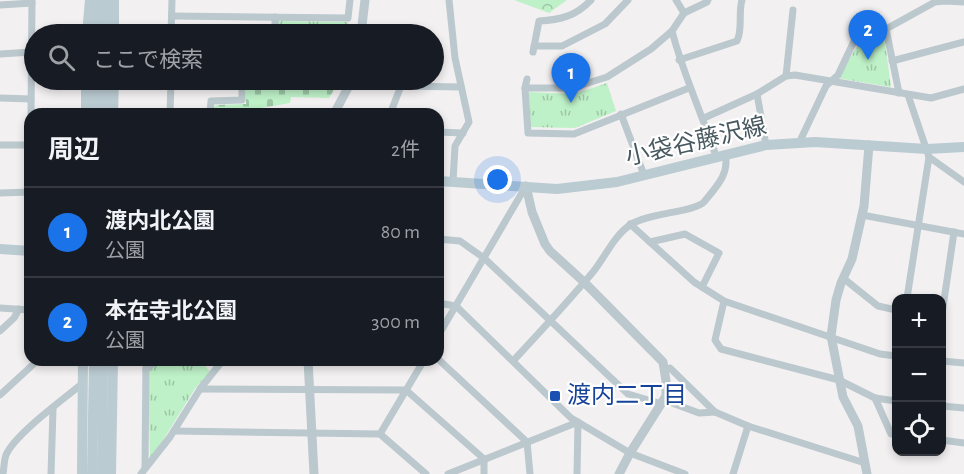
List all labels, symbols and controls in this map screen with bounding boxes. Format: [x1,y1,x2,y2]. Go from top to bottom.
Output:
pin: 2 [848,10,888,60]
search box [24,24,444,90]
icon: search [45,41,78,74]
text: ここで検索 [93,49,203,71]
pin: 1 [552,54,590,103]
street label: 小袋谷藤沢線 [623,112,769,170]
text: 周辺 [48,137,100,163]
text: 2件 [391,140,420,160]
your location [483,165,512,194]
text: 渡内北公園 [105,210,215,232]
text: 1 [64,222,71,242]
text: 80 m [381,222,420,242]
text: 公園 [105,241,145,261]
map controls [892,294,946,456]
button: + [892,294,946,348]
text: 本在寺北公園 [105,300,237,322]
text: 2 [63,312,72,332]
text: 300 m [371,312,420,332]
text: 公園 [105,331,145,351]
button: − [892,348,946,402]
place label: 渡内二丁目 [567,382,687,408]
marker: 渡内二丁目 [548,389,562,403]
button: locate [892,402,946,456]

